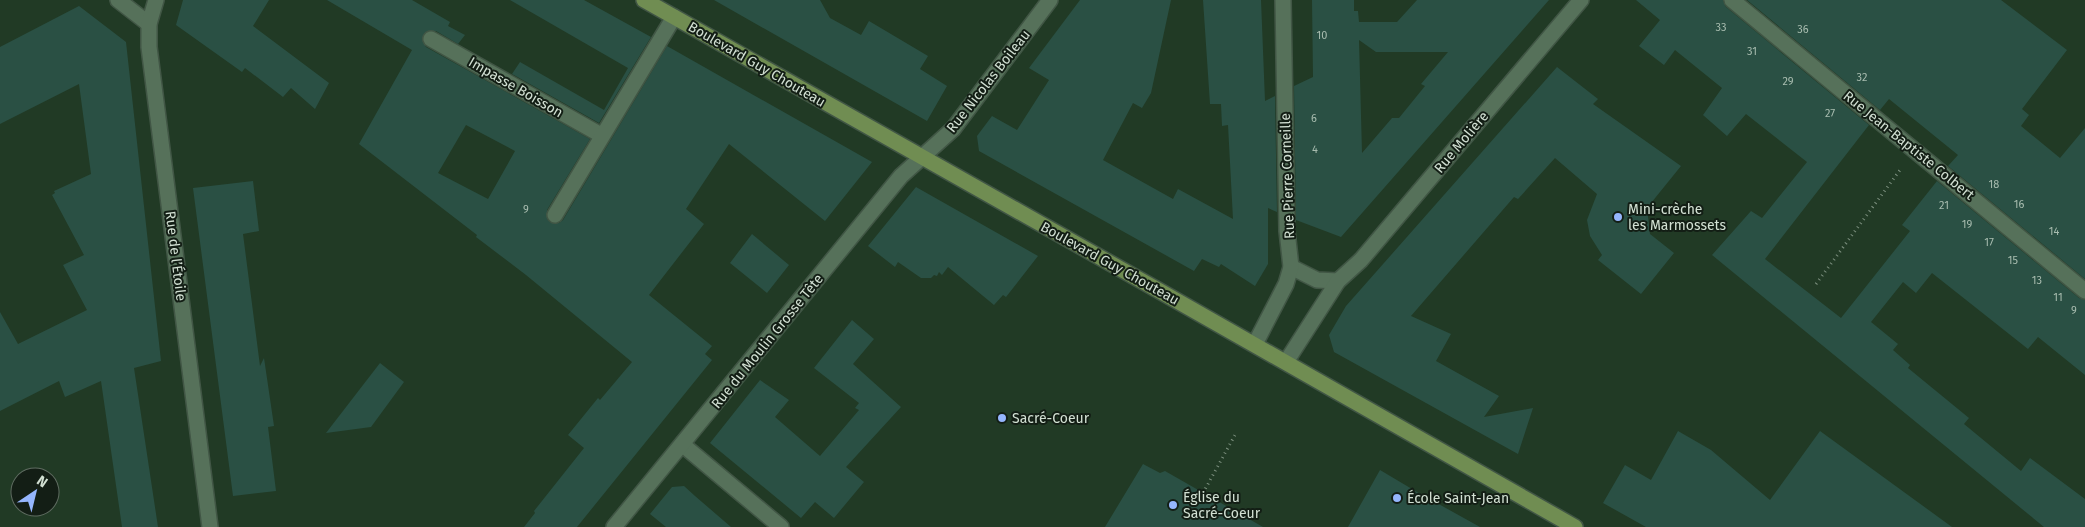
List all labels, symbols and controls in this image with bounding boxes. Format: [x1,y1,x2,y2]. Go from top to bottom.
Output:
street label: Boulevard Guy Chouteau [685,18,828,111]
house number: 33 [1716,21,1726,34]
house number: 36 [1797,23,1809,36]
street label: Rue Nicolas Boileau [943,27,1034,136]
house number: 10 [1317,29,1327,42]
house number: 31 [1747,45,1757,58]
street label: Impasse Boisson [466,54,566,121]
house number: 32 [1857,71,1867,84]
house number: 29 [1782,75,1794,88]
street label: Rue Jean-Baptiste Colbert [1840,87,1978,204]
house number: 27 [1825,107,1835,120]
street label: Rue Molière [1431,108,1492,177]
house number: 6 [1311,112,1317,125]
street label: Rue Pierre Corneille [1277,113,1298,239]
house number: 4 [1312,143,1318,156]
house number: 18 [1989,178,1999,191]
house number: 16 [2014,198,2024,211]
house number: 21 [1939,199,1949,212]
place label: Mini-crèche les Marmossets [1628,201,1727,234]
house number: 9 [523,203,529,216]
street label: Rue de l’Étoile [162,210,190,302]
marker: Mini-crèche les Marmossets [1612,211,1624,223]
street label: Boulevard Guy Chouteau [1038,218,1182,309]
house number: 19 [1962,218,1972,231]
house number: 14 [2049,225,2059,238]
house number: 17 [1984,236,1994,249]
house number: 15 [2008,254,2019,267]
street label: Rue du Moulin Grosse Tête [708,271,827,412]
house number: 13 [2032,274,2042,287]
house number: 11 [2053,291,2063,304]
house number: 9 [2071,304,2077,317]
place label: Sacré-Coeur [1012,410,1090,427]
marker: Sacré-Coeur [996,412,1008,424]
north arrow [10,467,60,517]
text: N [33,472,51,491]
place label: Église du Sacré-Coeur [1183,488,1261,522]
place label: École Saint-Jean [1407,489,1509,507]
marker: École Saint-Jean [1391,492,1403,504]
marker: Église du Sacré-Coeur [1167,499,1179,511]

